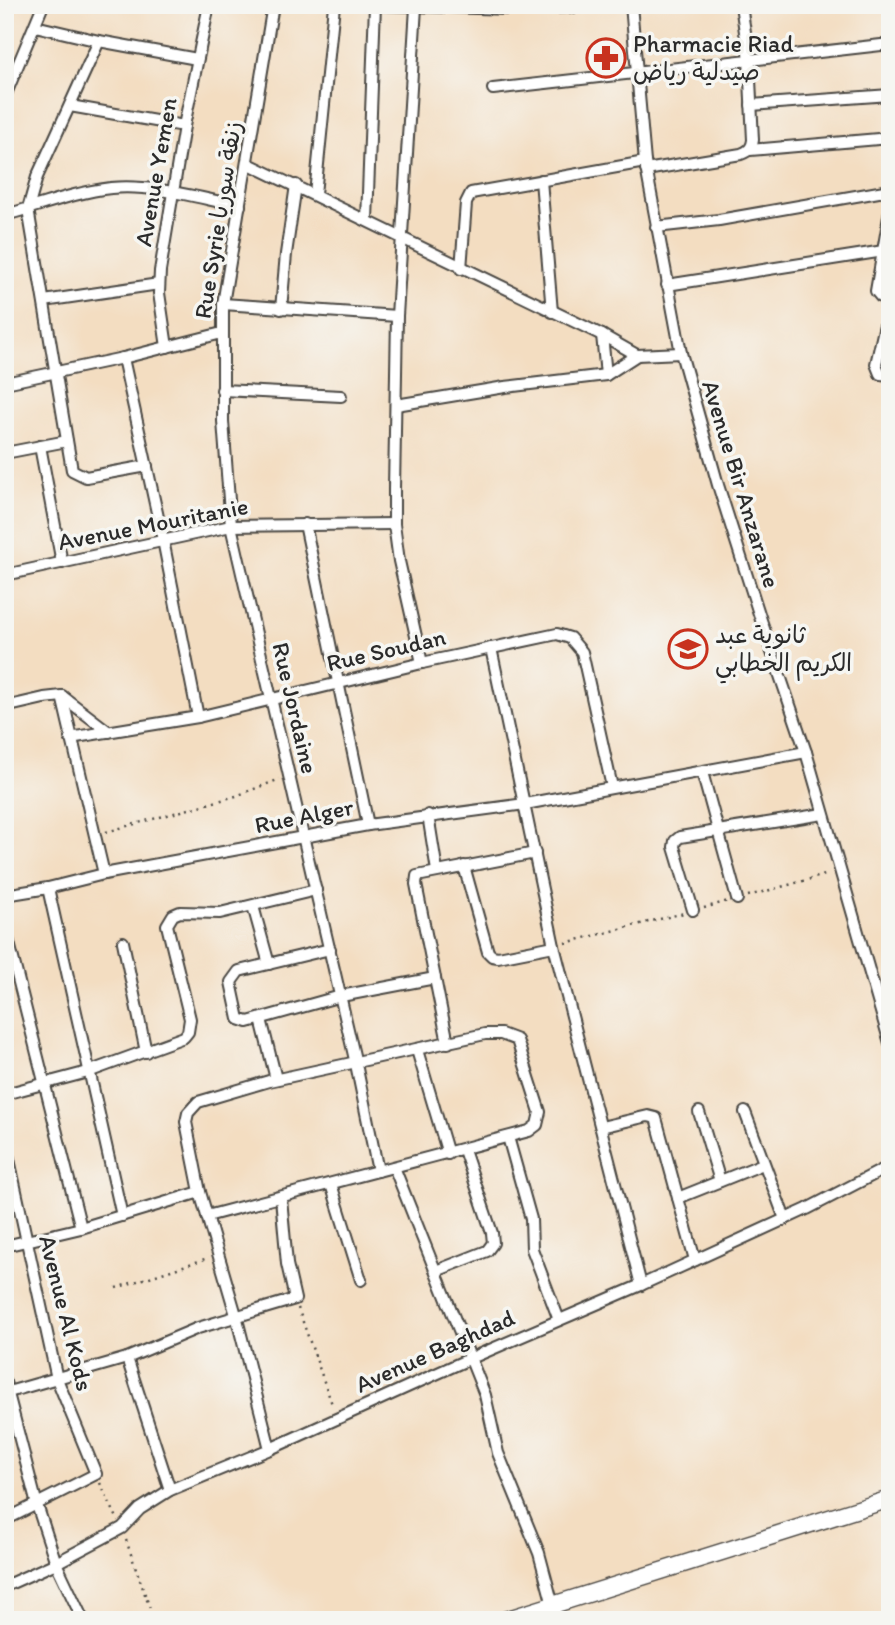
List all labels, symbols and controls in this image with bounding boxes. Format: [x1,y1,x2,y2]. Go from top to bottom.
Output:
place label: Pharmacie Riad صيدلية رياض [633,29,794,86]
pharmacy icon: Pharmacie Riad صيدلية رياض [585,37,627,79]
street label: Avenue Yemen [128,95,183,249]
street label: Rue Syrie زنقة سوريا [188,119,248,321]
street label: Avenue Bir Anzarane [696,376,787,591]
street label: Avenue Mouritanie [55,491,250,556]
place label: ثانوية عبد الكريم الخطابي [715,620,852,684]
street label: Rue Soudan [323,622,448,677]
school or university icon: ثانوية عبد الكريم الخطابي [667,628,709,670]
street label: Rue Jordaine [266,639,325,776]
street label: Rue Alger [252,792,356,839]
street label: Avenue Al Kods [33,1232,100,1394]
street label: Avenue Baghdad [351,1302,519,1399]

